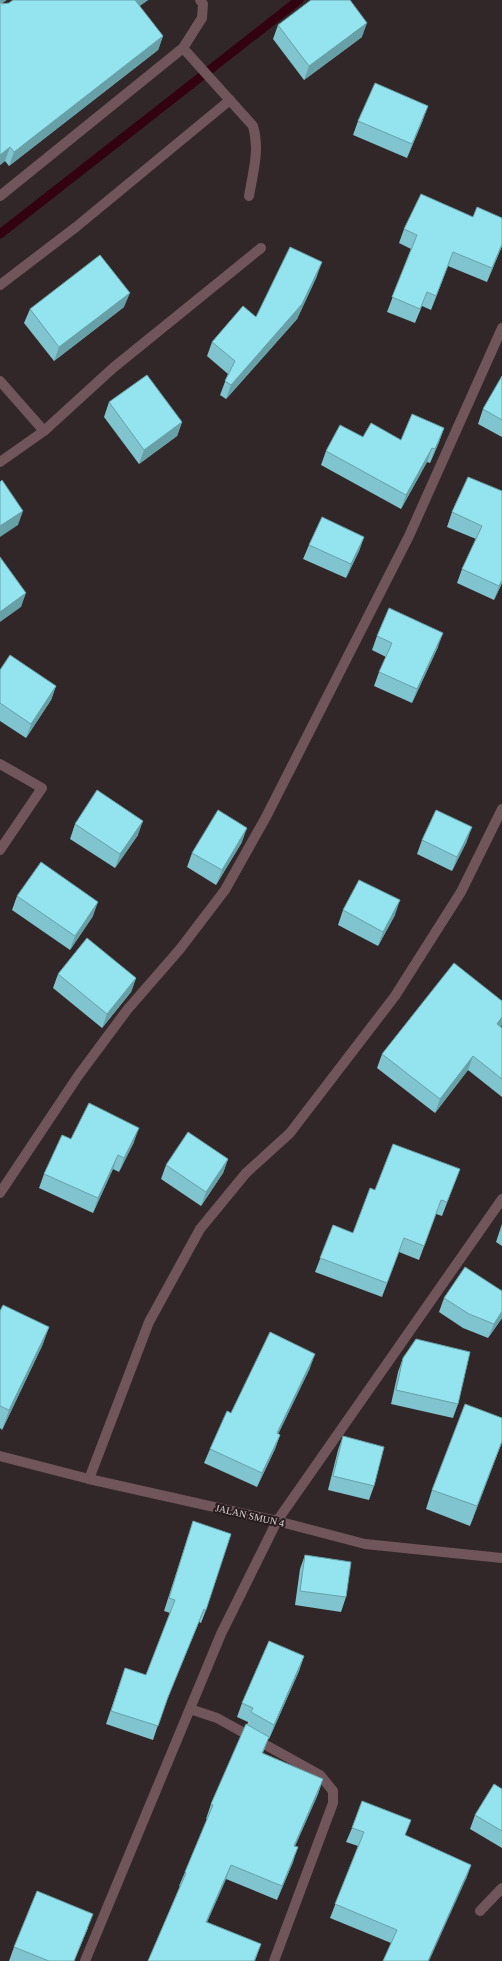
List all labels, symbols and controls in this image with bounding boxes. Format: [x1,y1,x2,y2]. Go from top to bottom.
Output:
street label: JALAN SMUN 4 [214,1502,286,1529]

